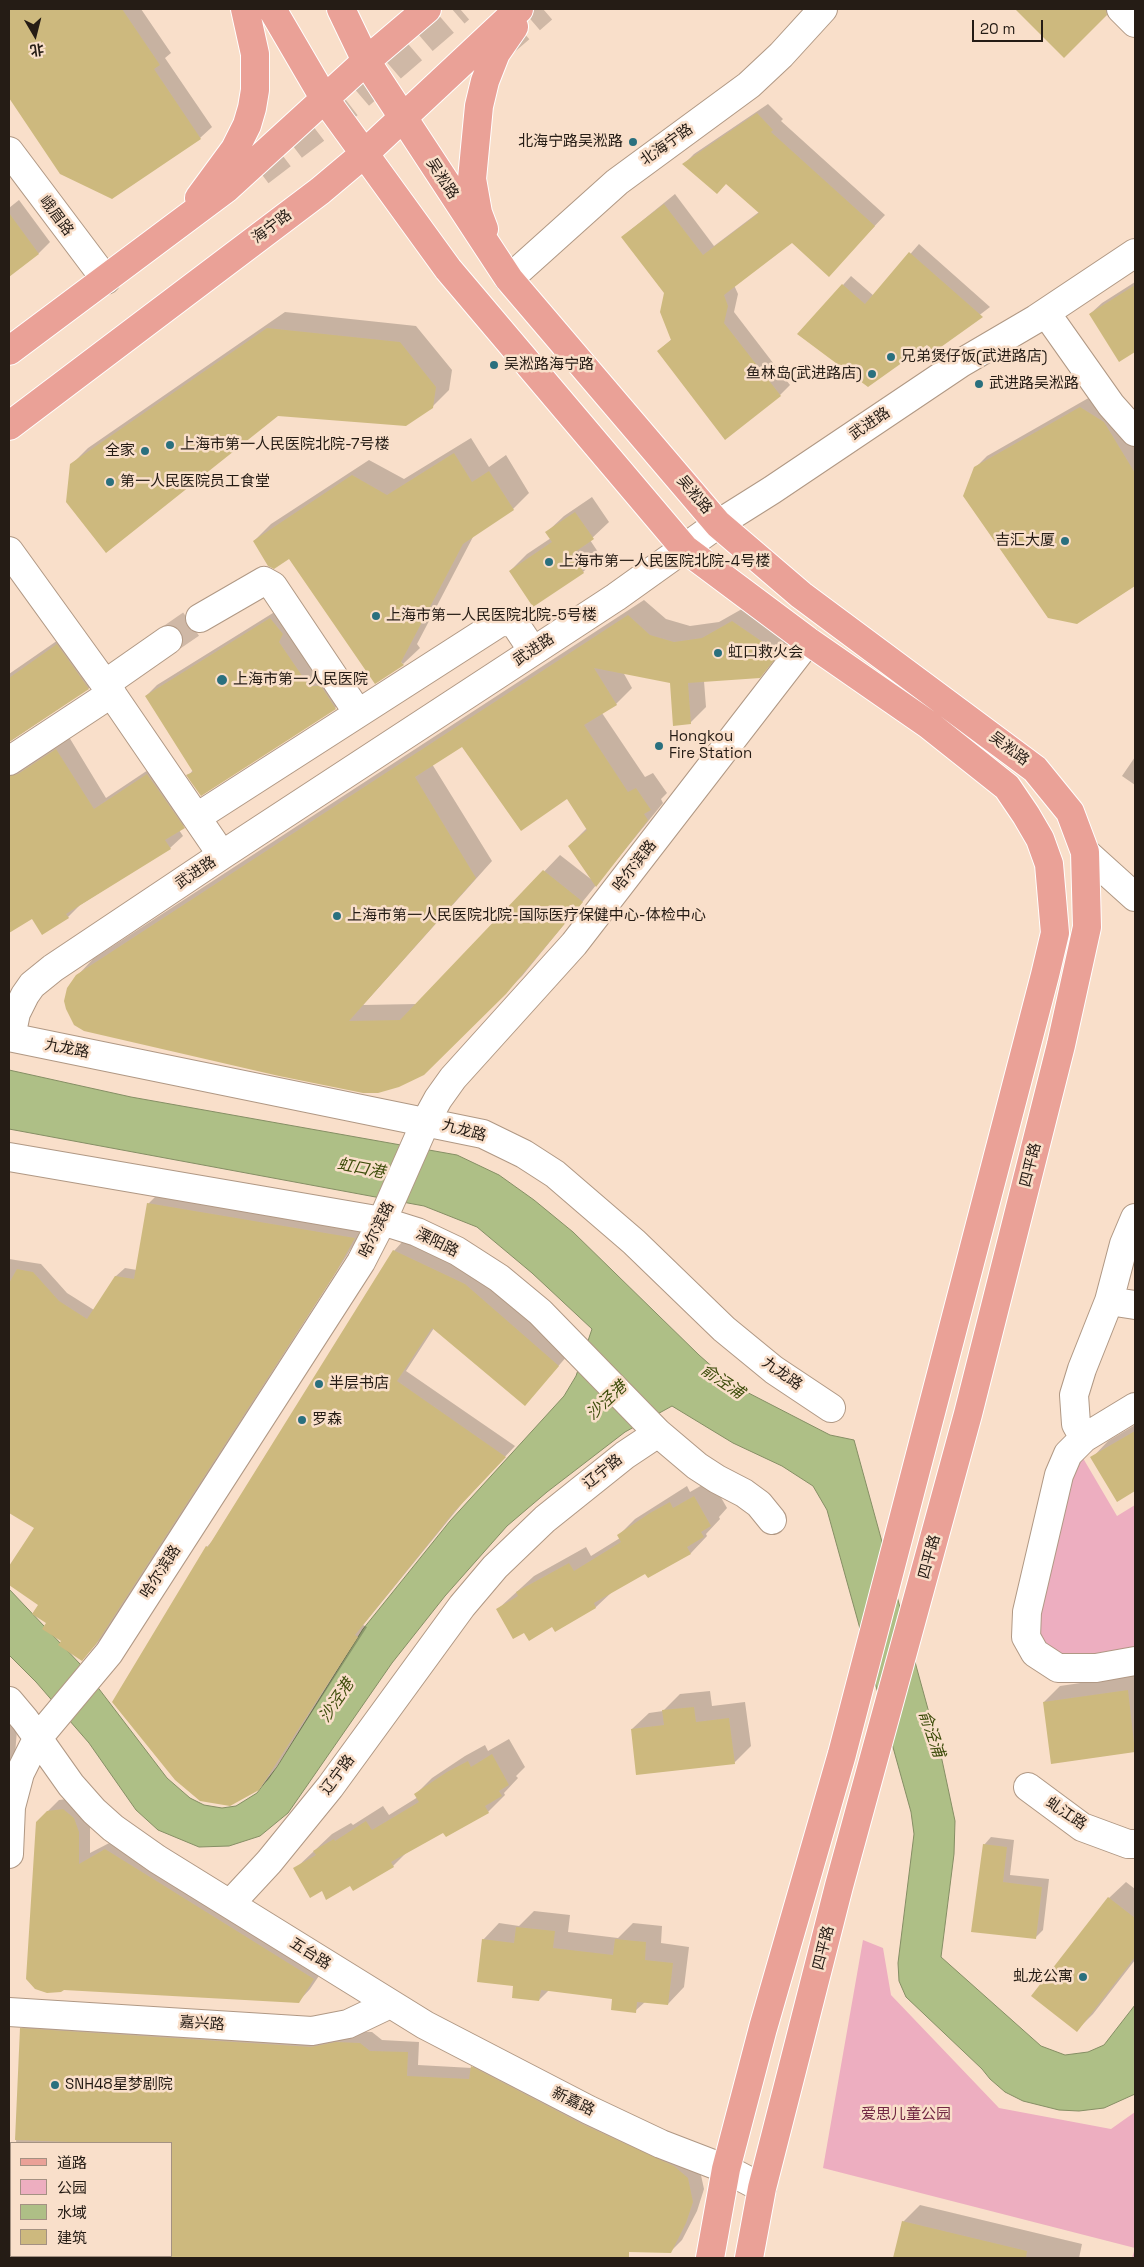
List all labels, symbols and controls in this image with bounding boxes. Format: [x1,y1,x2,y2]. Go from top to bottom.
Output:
north arrow [10,10,60,60]
scale bar [974,10,1045,42]
text: 20 m [980,19,1015,38]
text: 北 [29,40,45,60]
street label: 北海宁路 [637,120,697,170]
place label: 北海宁路吴淞路 [518,133,623,151]
marker: 北海宁路吴淞路 [627,136,639,148]
street label: 吴淞路 [422,155,462,203]
street label: 峨眉路 [35,193,77,239]
street label: 海宁路 [249,206,295,248]
place label: 兄弟煲仔饭(武进路店) [901,348,1047,366]
marker: 兄弟煲仔饭(武进路店) [885,351,897,363]
place label: 吴淞路海宁路 [504,356,594,374]
marker: 吴淞路海宁路 [488,359,500,371]
place label: 鱼林岛(武进路店) [746,365,862,383]
marker: 鱼林岛(武进路店) [866,368,878,380]
place label: 武进路吴淞路 [989,375,1079,393]
marker: 武进路吴淞路 [973,378,985,390]
street label: 武进路 [846,404,894,444]
place label: 上海市第一人民医院北院-7号楼 [180,436,389,454]
marker: 上海市第一人民医院北院-7号楼 [164,439,176,451]
place label: 全家 [105,442,135,460]
marker: 全家 [139,445,151,457]
street label: 吴淞路 [673,472,715,518]
place label: 第一人民医院员工食堂 [120,473,270,491]
marker: 第一人民医院员工食堂 [104,476,116,488]
place label: 吉汇大厦 [995,532,1055,550]
marker: 吉汇大厦 [1059,535,1071,547]
place label: 上海市第一人民医院北院-4号楼 [559,553,770,571]
marker: 上海市第一人民医院北院-4号楼 [543,556,555,568]
place label: 上海市第一人民医院北院-5号楼 [386,607,597,625]
marker: 上海市第一人民医院北院-5号楼 [370,610,382,622]
street label: 武进路 [510,630,558,670]
place label: 虹口救火会 [728,644,803,662]
marker: 虹口救火会 [712,647,724,659]
place label: 上海市第一人民医院 [233,671,368,689]
marker: 上海市第一人民医院 [215,673,229,687]
place label: Hongkou Fire Station [669,728,752,763]
street label: 吴淞路 [986,728,1032,770]
marker: Hongkou Fire Station [653,740,665,752]
street label: 哈尔滨路 [609,837,661,895]
street label: 武进路 [172,853,220,893]
place label: 上海市第一人民医院北院-国际医疗保健中心-体检中心 [347,907,706,925]
marker: 上海市第一人民医院北院-国际医疗保健中心-体检中心 [331,910,343,922]
street label: 九龙路 [43,1036,91,1062]
street label: 九龙路 [440,1116,488,1146]
street label: 四平路 [1017,1141,1045,1189]
water label: 虹口港 [336,1155,386,1183]
street label: 哈尔滨路 [356,1199,398,1261]
street label: 溧阳路 [413,1225,461,1261]
street label: 九龙路 [758,1354,806,1394]
water label: 俞泾浦 [697,1361,747,1403]
place label: 半层书店 [329,1375,389,1393]
marker: 半层书店 [313,1378,325,1390]
water label: 沙泾港 [583,1378,631,1424]
place label: 罗森 [312,1411,342,1429]
marker: 罗森 [296,1414,308,1426]
street label: 辽宁路 [580,1451,626,1493]
street label: 四平路 [915,1533,945,1581]
street label: 哈尔滨路 [137,1542,185,1602]
water label: 沙泾港 [316,1676,358,1726]
water label: 俞泾浦 [914,1708,948,1760]
street label: 辽宁路 [317,1752,359,1798]
street label: 虬江路 [1042,1794,1090,1834]
street label: 四平路 [810,1924,838,1972]
street label: 五台路 [286,1934,334,1974]
place label: 虬龙公寓 [1013,1968,1073,1986]
marker: 虬龙公寓 [1077,1971,1089,1983]
street label: 嘉兴路 [179,2013,225,2035]
place label: SNH48星梦剧院 [65,2076,173,2094]
marker: SNH48星梦剧院 [49,2079,61,2091]
street label: 新嘉路 [549,2084,597,2120]
park label: 爱思儿童公园 [861,2106,951,2124]
legend [10,2142,172,2257]
text: 道路 [57,2153,87,2172]
text: 公园 [57,2178,87,2197]
text: 水域 [57,2203,87,2222]
text: 建筑 [57,2228,87,2247]

